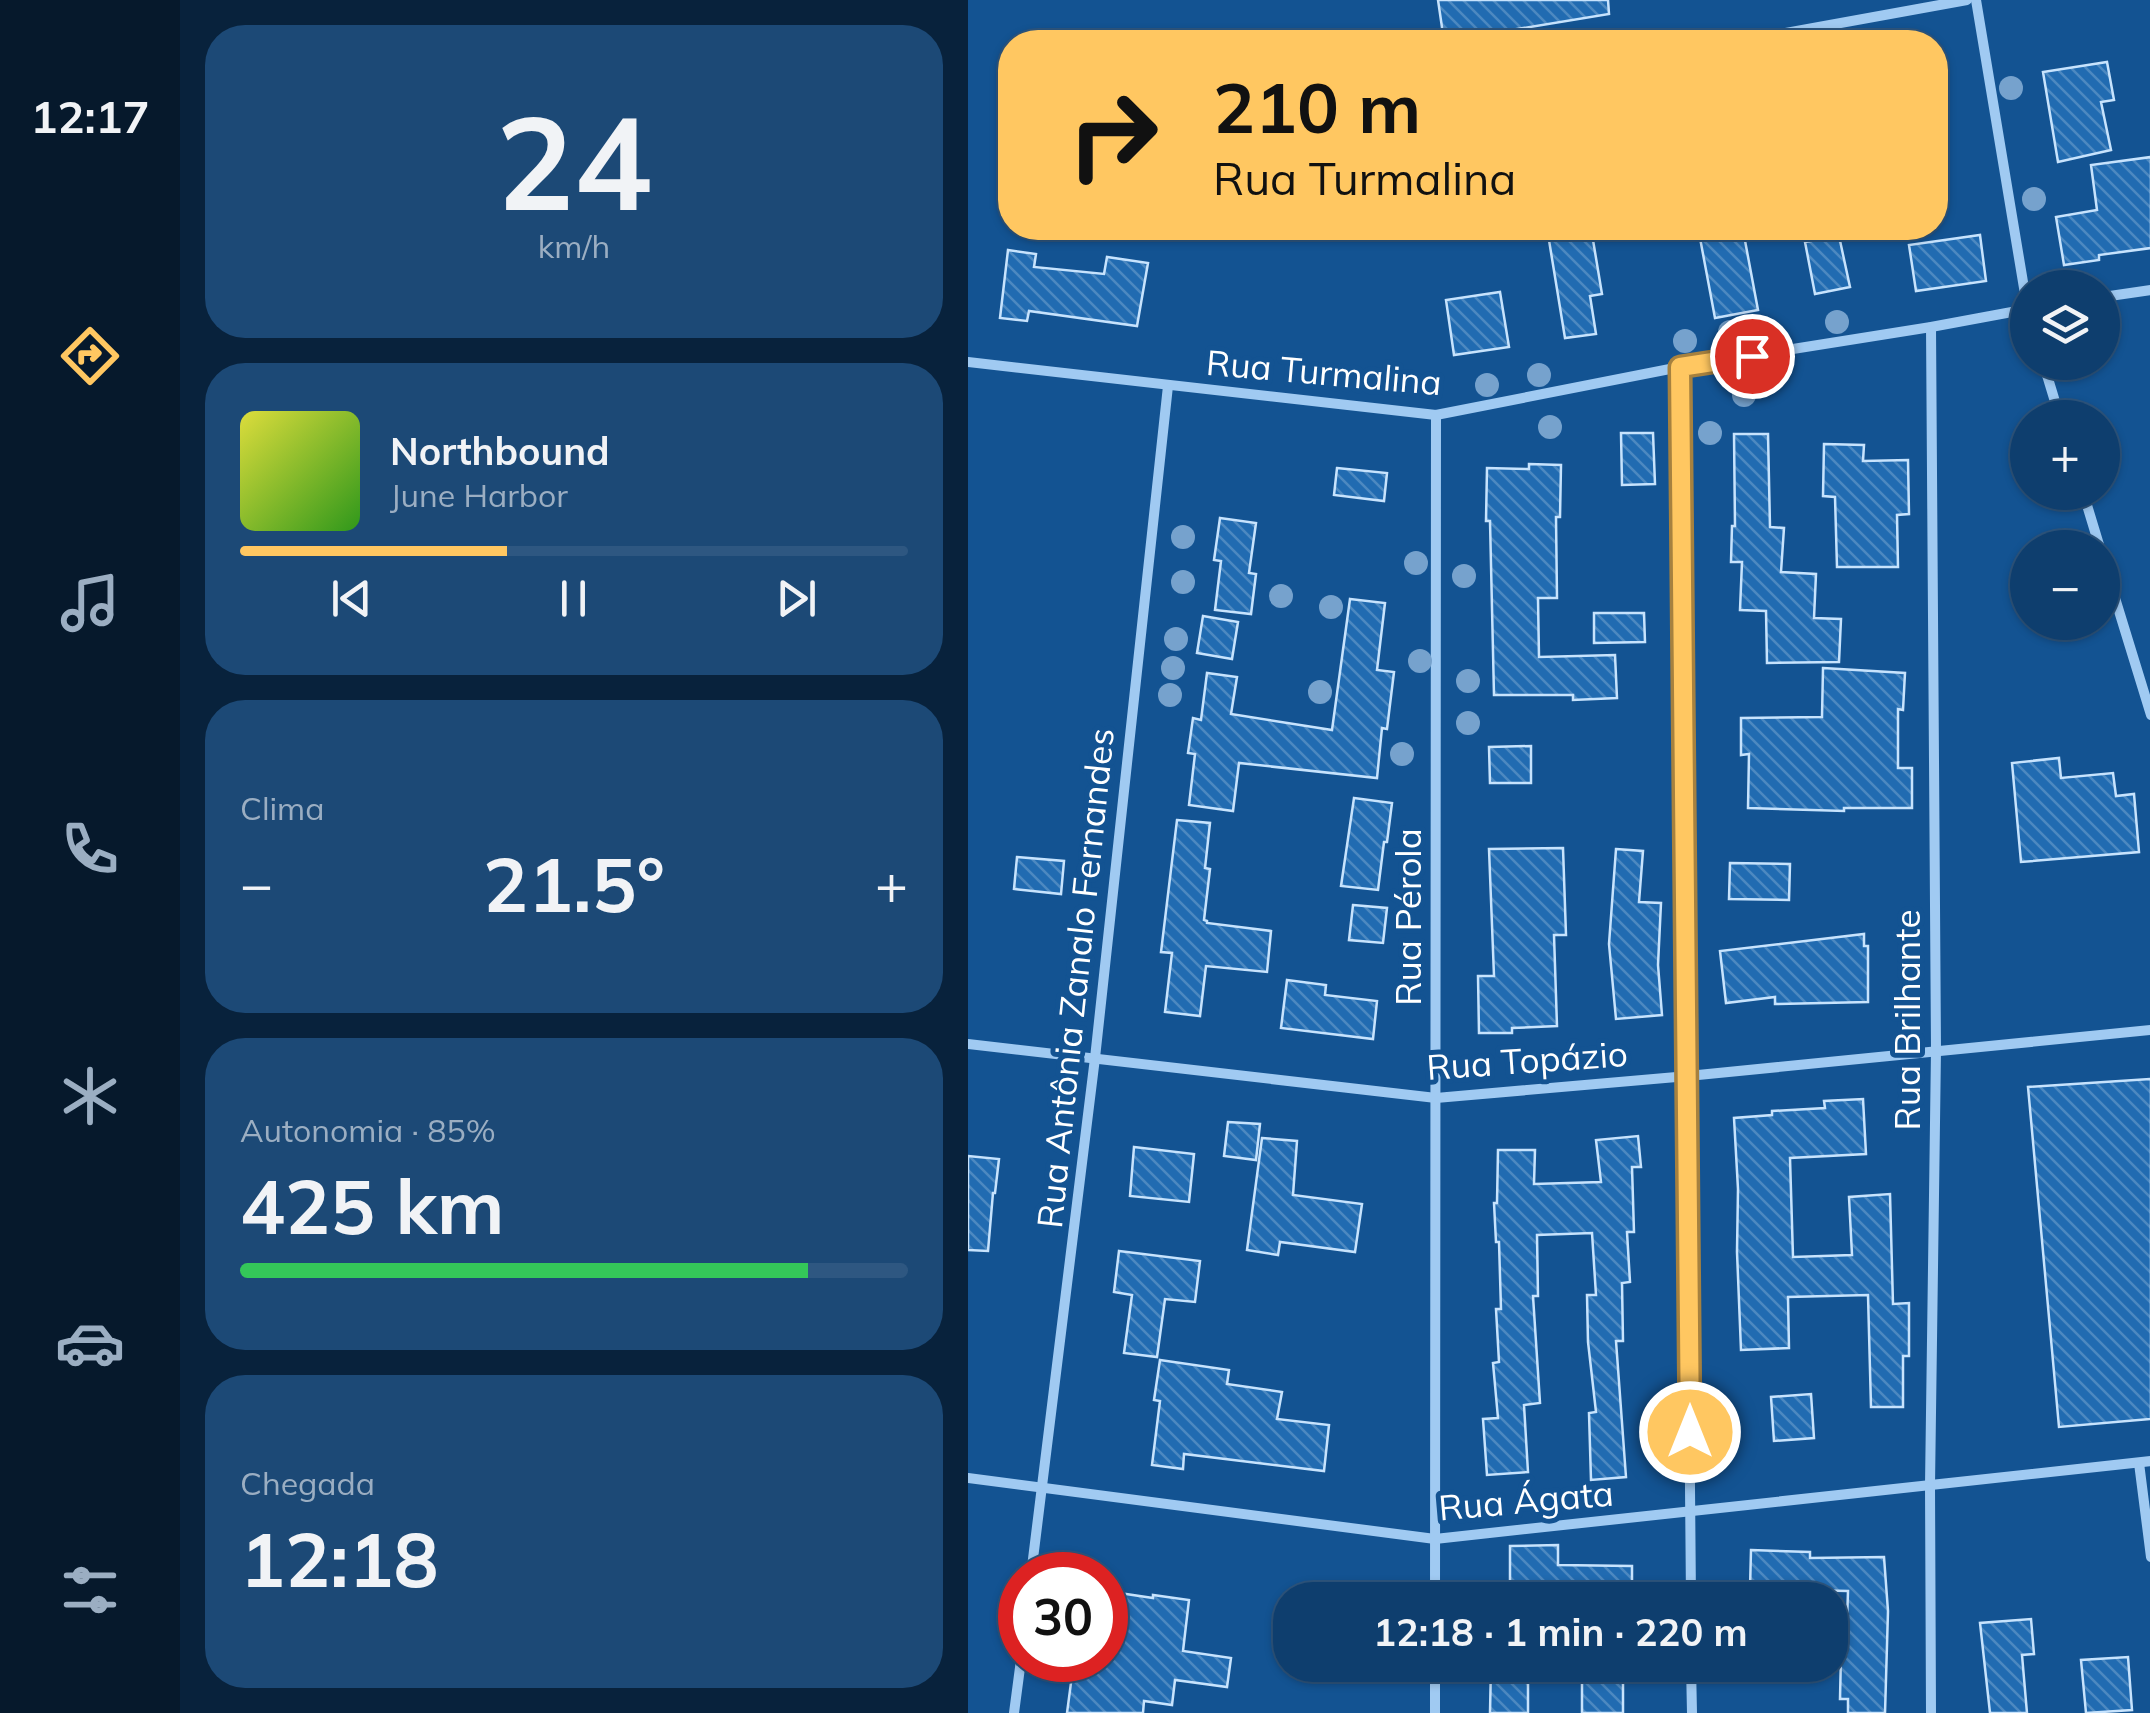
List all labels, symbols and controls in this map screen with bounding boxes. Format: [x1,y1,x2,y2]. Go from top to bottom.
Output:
text: 210 m [1213,63,1421,151]
icon: right [1048,70,1178,200]
text: 24 [496,79,652,243]
text: 12:17 [30,88,150,144]
text: Rua Turmalina [1213,150,1516,206]
text: km/h [538,226,610,266]
map controls [2010,270,2120,640]
button: layers [2010,270,2120,380]
pin [1710,314,1795,399]
icon: directions [55,321,125,391]
icon: arrive [1725,329,1780,384]
street label: Rua Turmalina [1205,340,1443,404]
button: + [2010,400,2120,510]
text: Northbound [390,427,610,475]
text: June Harbor [390,475,568,515]
button: − [2010,530,2120,640]
icon: music [55,568,125,638]
icon: previous [324,571,379,626]
icon: pause [546,571,601,626]
icon: next [769,571,824,626]
street label: Rua Antônia Zanalo Fernandes [1027,726,1123,1230]
text: Clima [240,788,324,828]
icon: phone [55,814,125,884]
street label: Rua Pérola [1386,828,1430,1006]
text: 21.5° [483,837,665,931]
text: − [240,849,273,918]
text: + [875,849,908,918]
street label: Rua Brilhante [1885,910,1929,1130]
street label: Rua Topázio [1425,1031,1629,1089]
icon: climate [55,1061,125,1131]
text: Autonomia · 85% [240,1110,496,1150]
text: 425 km [240,1159,504,1253]
icon: car [55,1308,125,1378]
position arrow [1638,1380,1742,1484]
text: Chegada [240,1463,375,1503]
street label: Rua Ágata [1437,1470,1615,1530]
text: 12:18 [240,1512,439,1606]
speed limit sign: 30 [998,1552,1128,1682]
icon: filters [55,1555,125,1625]
text: 12:18 · 1 min · 220 m [1373,1608,1748,1656]

